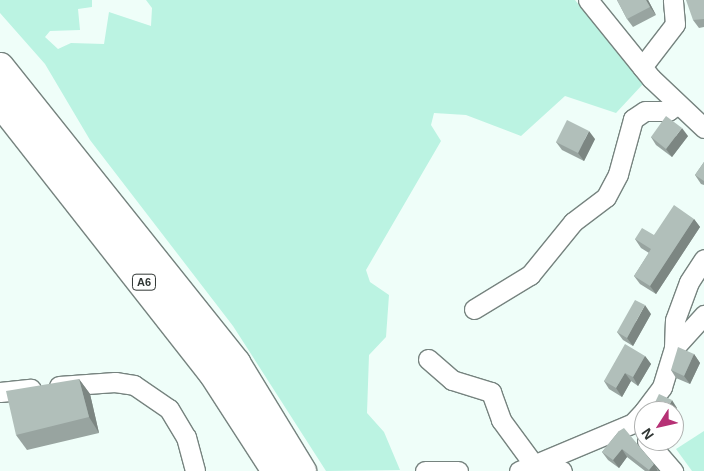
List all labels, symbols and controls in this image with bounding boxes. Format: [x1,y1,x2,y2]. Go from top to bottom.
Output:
road number: A6 [132,274,156,290]
north arrow [634,401,684,451]
text: N [638,425,657,443]

